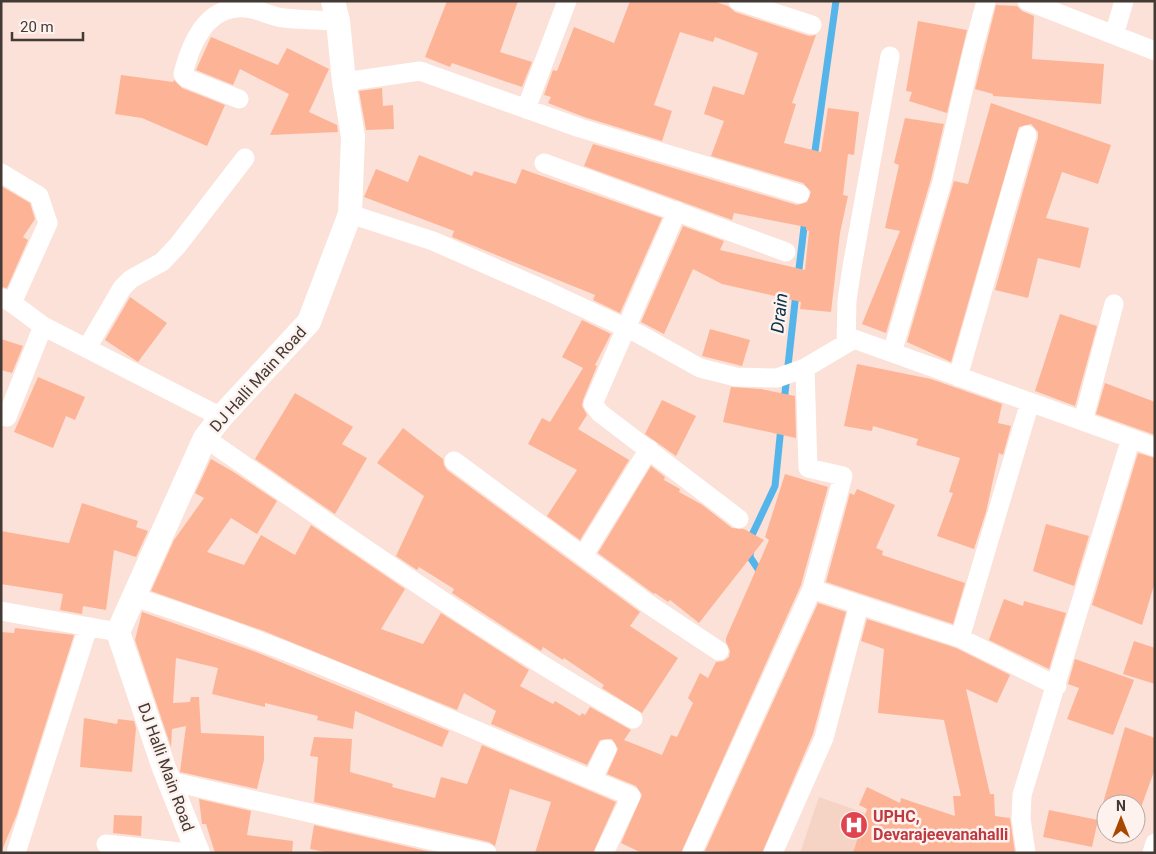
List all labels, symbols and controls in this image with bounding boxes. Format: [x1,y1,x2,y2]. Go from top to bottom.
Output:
scale bar [12,10,84,42]
text: 20 m [20,18,54,36]
water label: Drain [766,292,792,334]
street label: DJ Halli Main Road [206,322,310,436]
street label: DJ Halli Main Road [134,700,198,834]
north arrow [1096,794,1146,844]
text: N [1116,798,1126,814]
place label: UPHC, Devarajeevanahalli [873,807,1008,844]
hospital icon: UPHC, Devarajeevanahalli [839,810,869,840]

